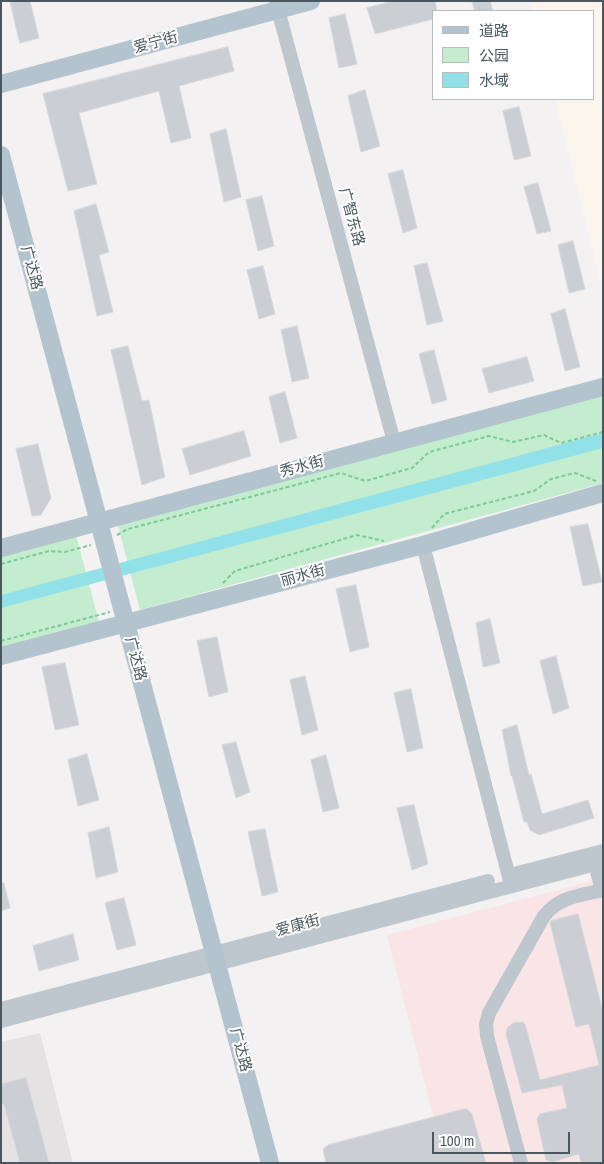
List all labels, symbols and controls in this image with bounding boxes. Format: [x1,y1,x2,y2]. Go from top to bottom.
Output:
legend [432,10,594,100]
text: 道路 [479,20,509,41]
street label: 爱宁街 [132,28,180,58]
text: 公园 [479,45,509,66]
text: 水域 [479,70,509,91]
street label: 广智东路 [335,186,367,248]
street label: 广达路 [16,244,46,292]
street label: 秀水街 [278,452,326,482]
street label: 丽水街 [279,561,327,591]
street label: 广达路 [120,635,150,683]
street label: 爱康街 [274,911,322,941]
street label: 广达路 [225,1026,255,1074]
scale bar [434,1122,572,1154]
text: 100 m [440,1130,474,1151]

